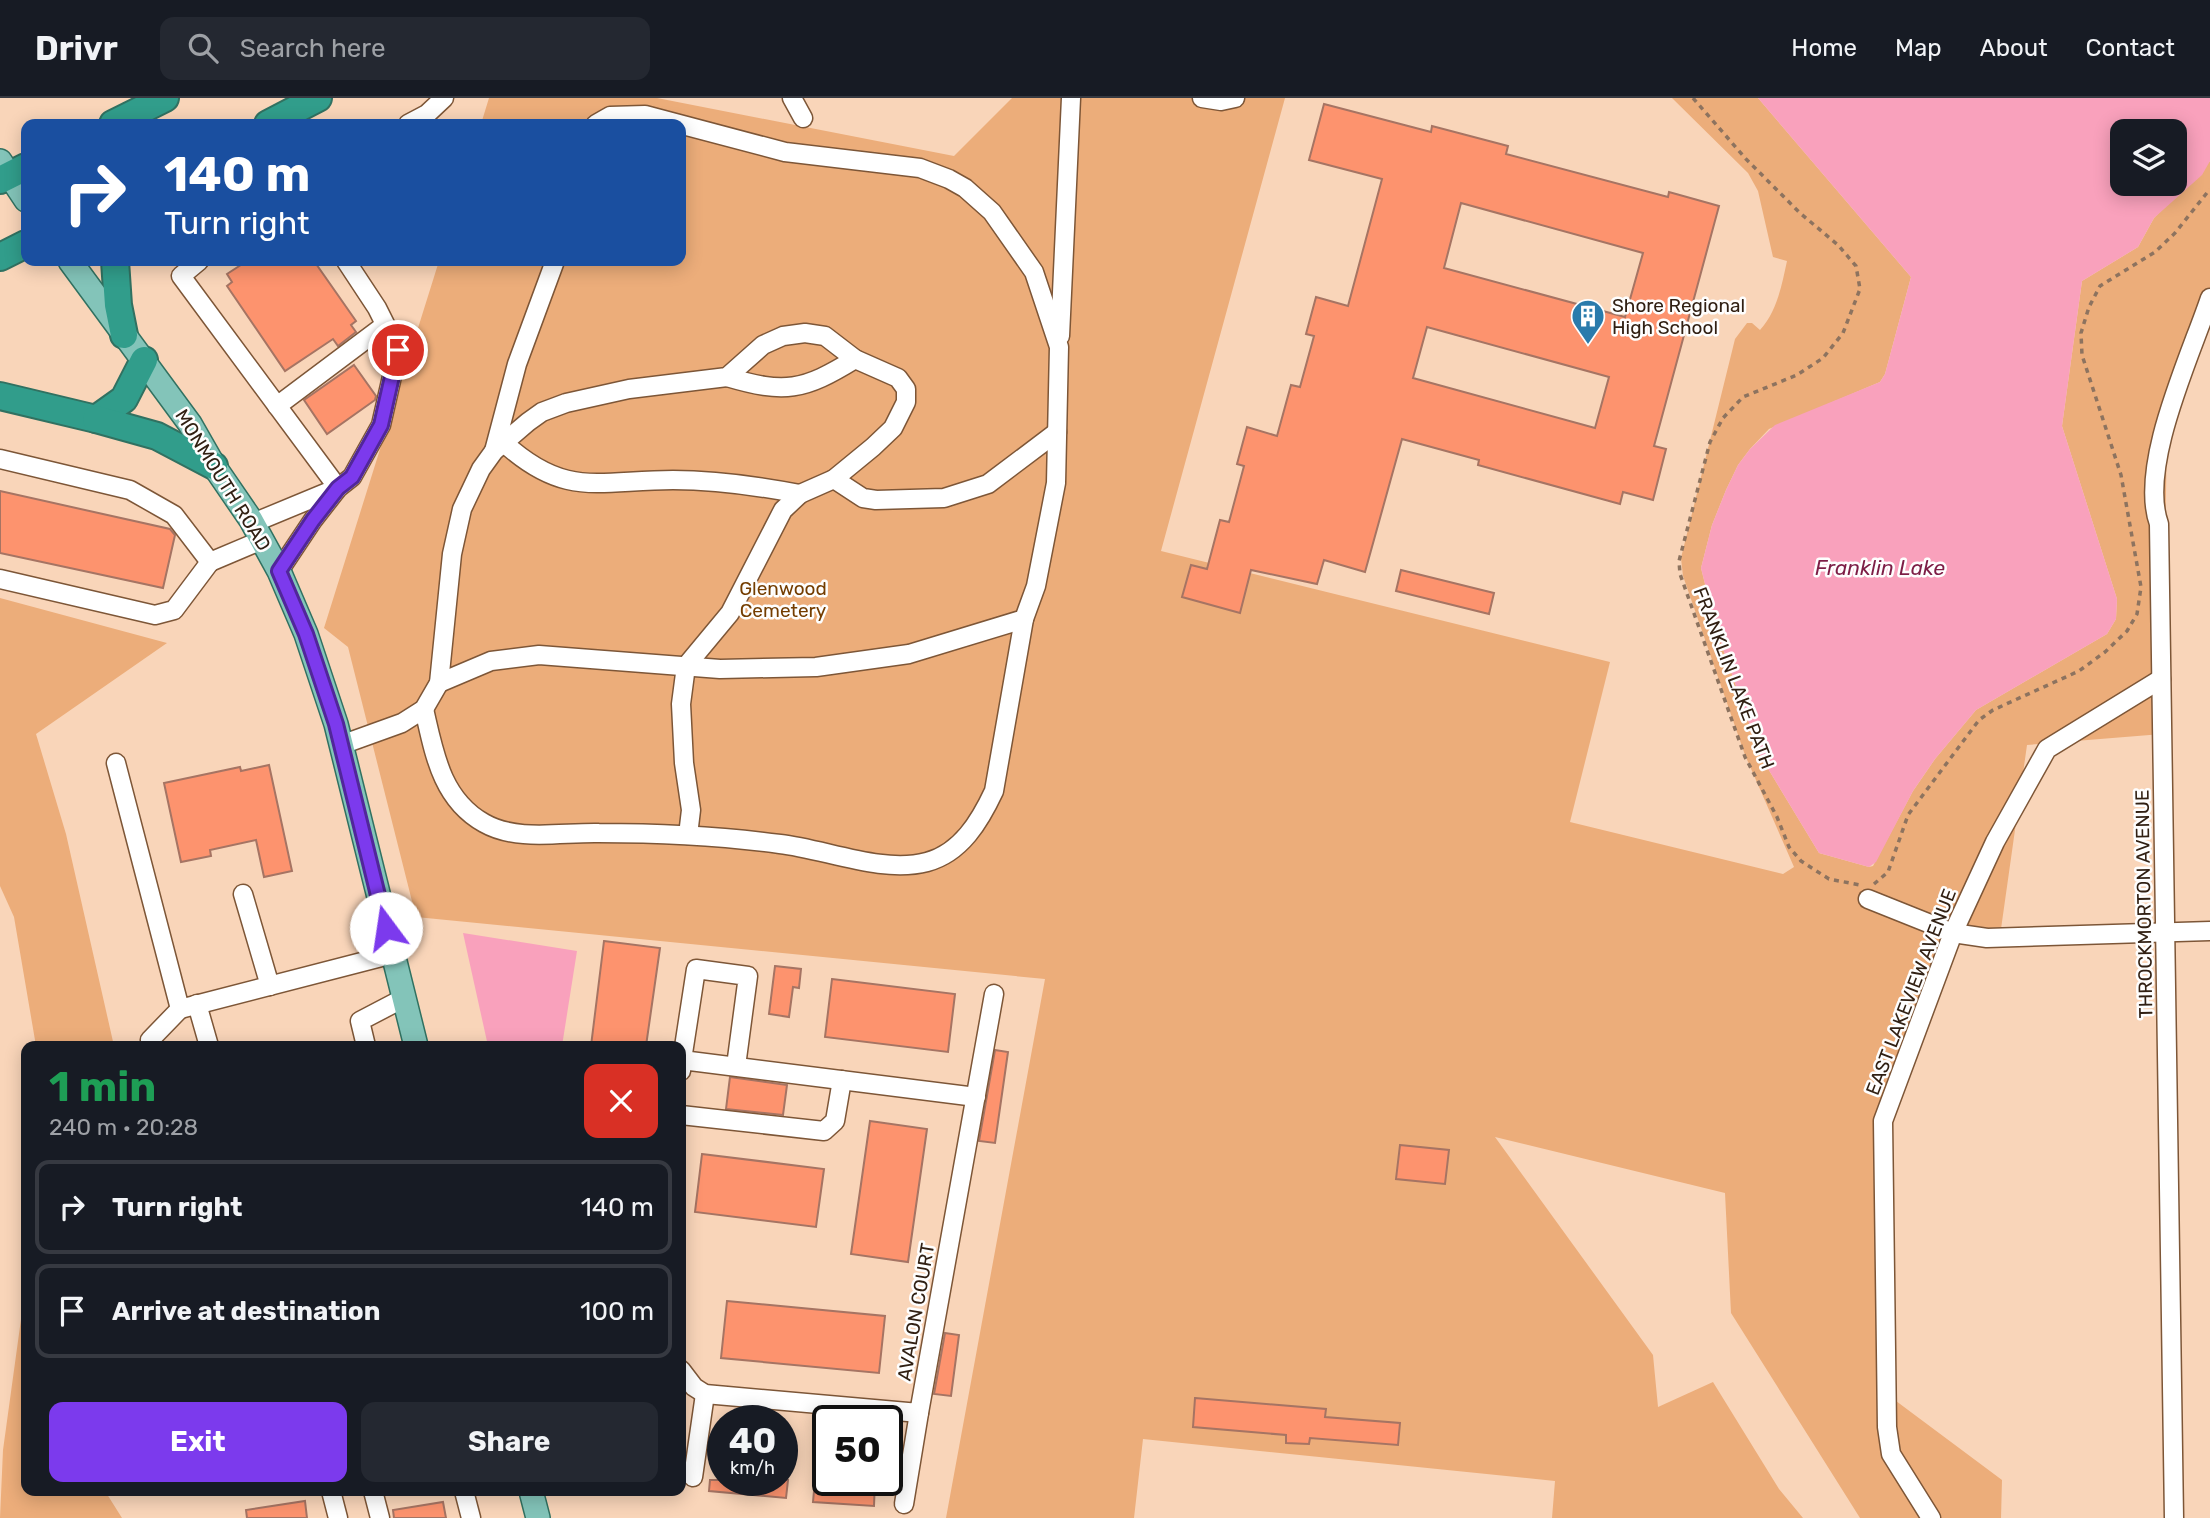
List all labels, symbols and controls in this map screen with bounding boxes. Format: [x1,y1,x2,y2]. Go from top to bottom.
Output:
search box [160,17,650,80]
text: Drivr [35,29,118,68]
icon: search [184,29,222,67]
text: Search here [240,33,386,64]
text: Home [1791,34,1857,62]
text: Map [1895,34,1942,62]
text: About [1980,34,2048,62]
text: Contact [2086,34,2175,62]
map controls [2110,119,2187,196]
button: layers [2110,119,2187,196]
text: 140 m [164,145,310,203]
icon: right [49,147,140,238]
text: Turn right [164,204,309,242]
place label: Shore Regional High School [1612,294,1745,339]
building icon: Shore Regional High School [1569,297,1607,346]
pin [368,320,428,380]
icon: arrive [379,331,417,369]
street label: MONMOUTH ROAD [170,405,276,555]
water label: Franklin Lake [1815,555,1945,580]
park label: Glenwood Cemetery [739,577,827,622]
street label: FRANKLIN LAKE PATH [1689,584,1779,772]
street label: THROCKMORTON AVENUE [2131,789,2157,1019]
street label: EAST LAKEVIEW AVENUE [1861,886,1961,1098]
position arrow [349,891,423,965]
text: 1 min [49,1062,156,1112]
button: close [584,1064,658,1138]
text: 240 m · 20:28 [49,1113,198,1141]
icon: right [53,1188,91,1226]
text: Turn right [112,1192,242,1223]
text: 140 m [581,1192,654,1223]
street label: AVALON COURT [893,1241,939,1383]
icon: arrive [53,1292,91,1330]
text: Arrive at destination [112,1296,380,1327]
text: 100 m [580,1296,654,1327]
button: Exit [49,1402,347,1482]
button: Share [361,1402,658,1482]
speed limit sign: 50 [812,1405,903,1496]
text: 40 [729,1420,776,1462]
text: km/h [730,1457,775,1479]

